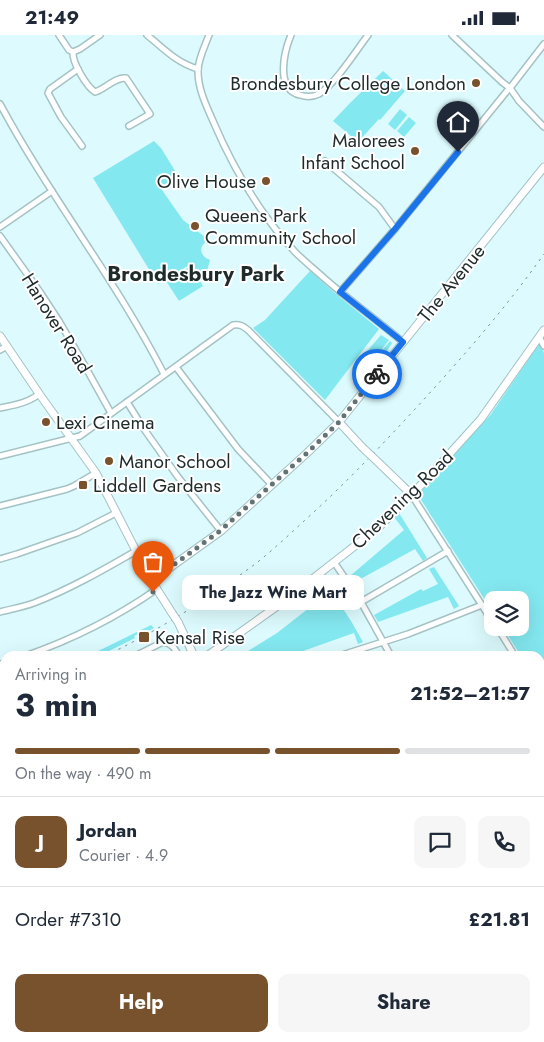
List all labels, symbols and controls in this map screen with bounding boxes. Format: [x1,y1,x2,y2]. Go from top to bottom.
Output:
text: 21:49 [25,4,79,31]
place label: Brondesbury College London [230,70,466,97]
marker: Brondesbury College London [470,77,482,89]
pin [437,101,479,152]
icon: home [444,108,472,136]
place label: Malorees Infant School [301,127,405,176]
marker: Malorees Infant School [409,145,421,157]
place label: Olive House [157,168,256,195]
marker: Olive House [260,175,272,187]
place label: Queens Park Community School [205,202,356,251]
marker: Queens Park Community School [189,220,201,232]
street label: The Avenue [411,238,491,328]
district label: Brondesbury Park [107,259,285,289]
street label: Hanover Road [15,268,98,379]
courier [352,349,402,399]
icon: bike [363,360,391,388]
place label: Lexi Cinema [56,409,154,436]
marker: Lexi Cinema [40,416,52,428]
street label: Chevening Road [345,444,459,555]
place label: Manor School [119,448,231,475]
marker: Manor School [103,455,115,467]
place label: Liddell Gardens [93,472,221,499]
marker: Liddell Gardens [77,479,89,491]
pin [132,541,174,592]
icon: bag [139,548,167,576]
callout: The Jazz Wine Mart [183,575,366,609]
text: The Jazz Wine Mart [199,581,347,604]
map controls [484,591,529,636]
button: layers [484,591,529,636]
place label: Kensal Rise [155,624,245,651]
marker: Kensal Rise [137,630,151,644]
text: Arriving in [15,663,87,686]
text: 21:52–21:57 [410,680,530,707]
text: 3 min [15,682,98,728]
text: On the way · 490 m [15,762,151,785]
button: chat [414,816,466,868]
button: phone [478,816,530,868]
text: Jordan [79,817,137,844]
text: J [38,828,44,855]
text: Courier · 4.9 [79,844,168,867]
text: Order #7310 [15,906,121,933]
text: £21.81 [469,906,530,933]
button: Help [15,974,268,1032]
button: Share [278,974,530,1032]

